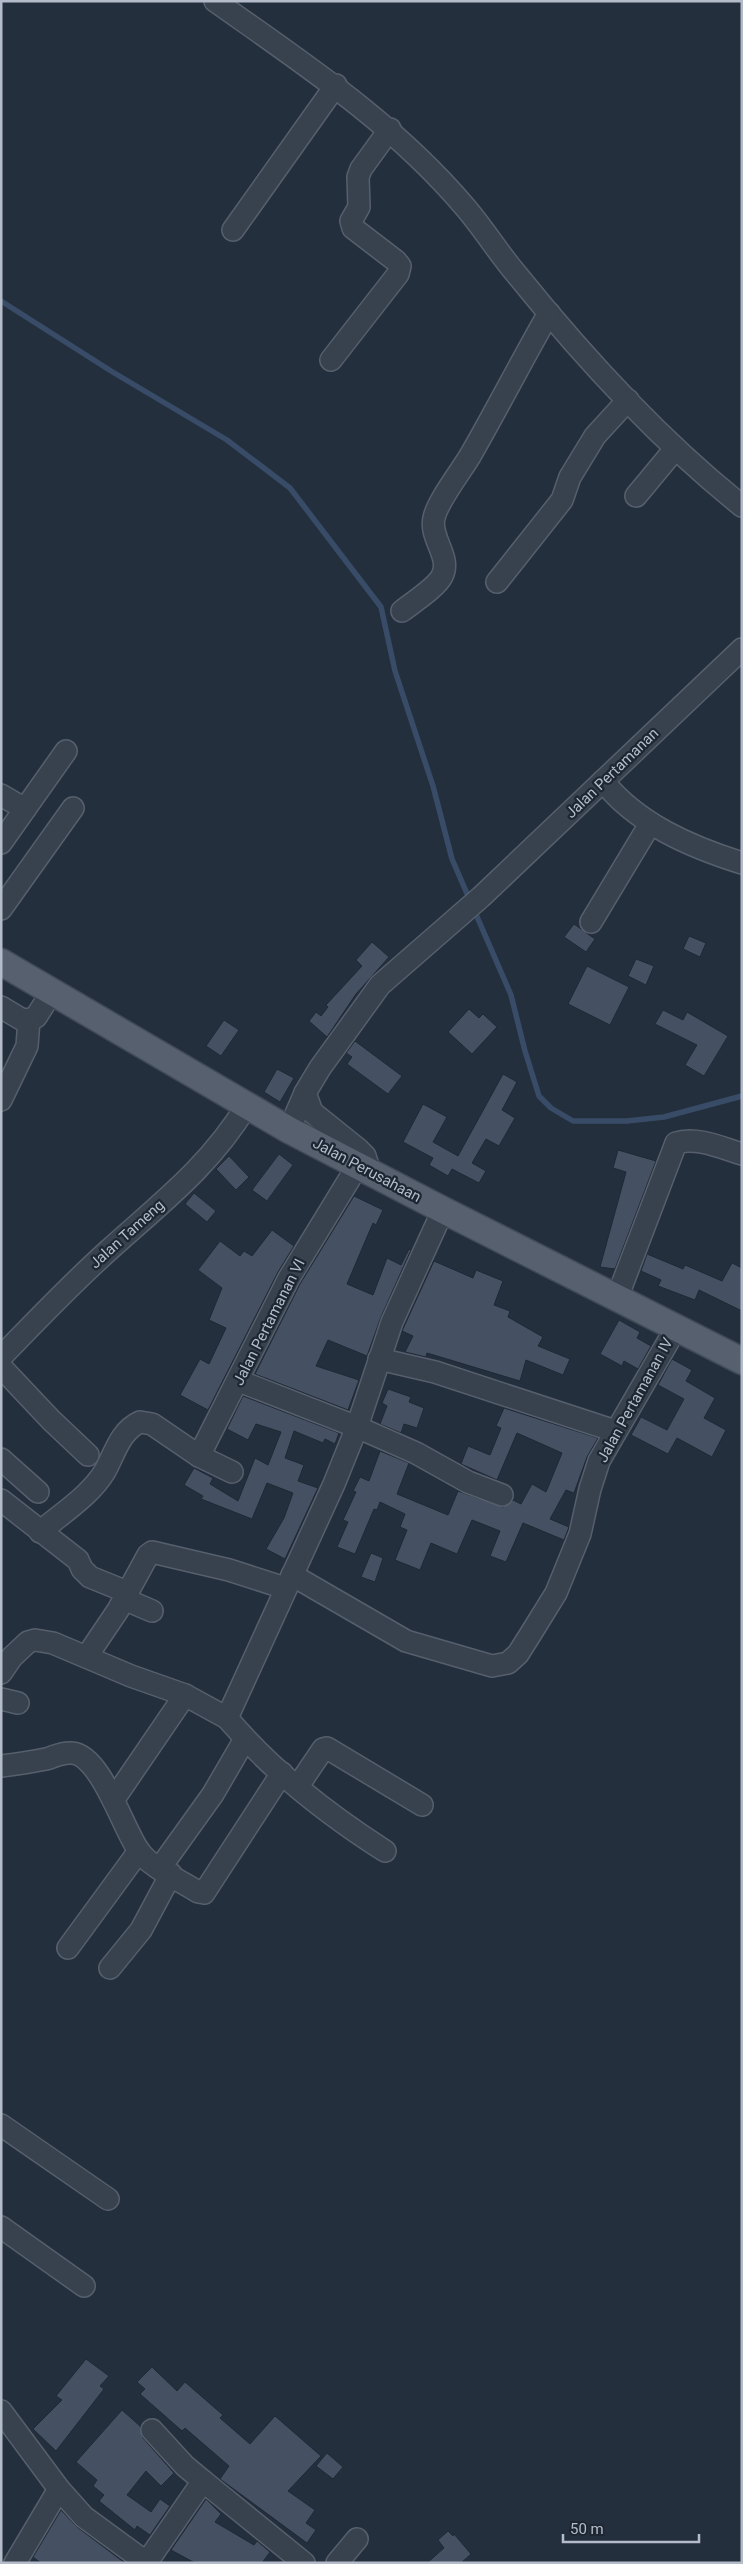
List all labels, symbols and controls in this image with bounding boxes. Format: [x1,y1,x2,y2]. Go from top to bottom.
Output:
street label: Jalan Pertamanan [562,724,662,822]
street label: Jalan Perusahaan [310,1134,424,1206]
street label: Jalan Tameng [86,1196,168,1272]
street label: Jalan Pertamanan VI [229,1256,309,1388]
street label: Jalan Pertamanan IV [593,1334,677,1465]
scale bar [563,2512,699,2544]
text: 50 m [570,2520,604,2538]

